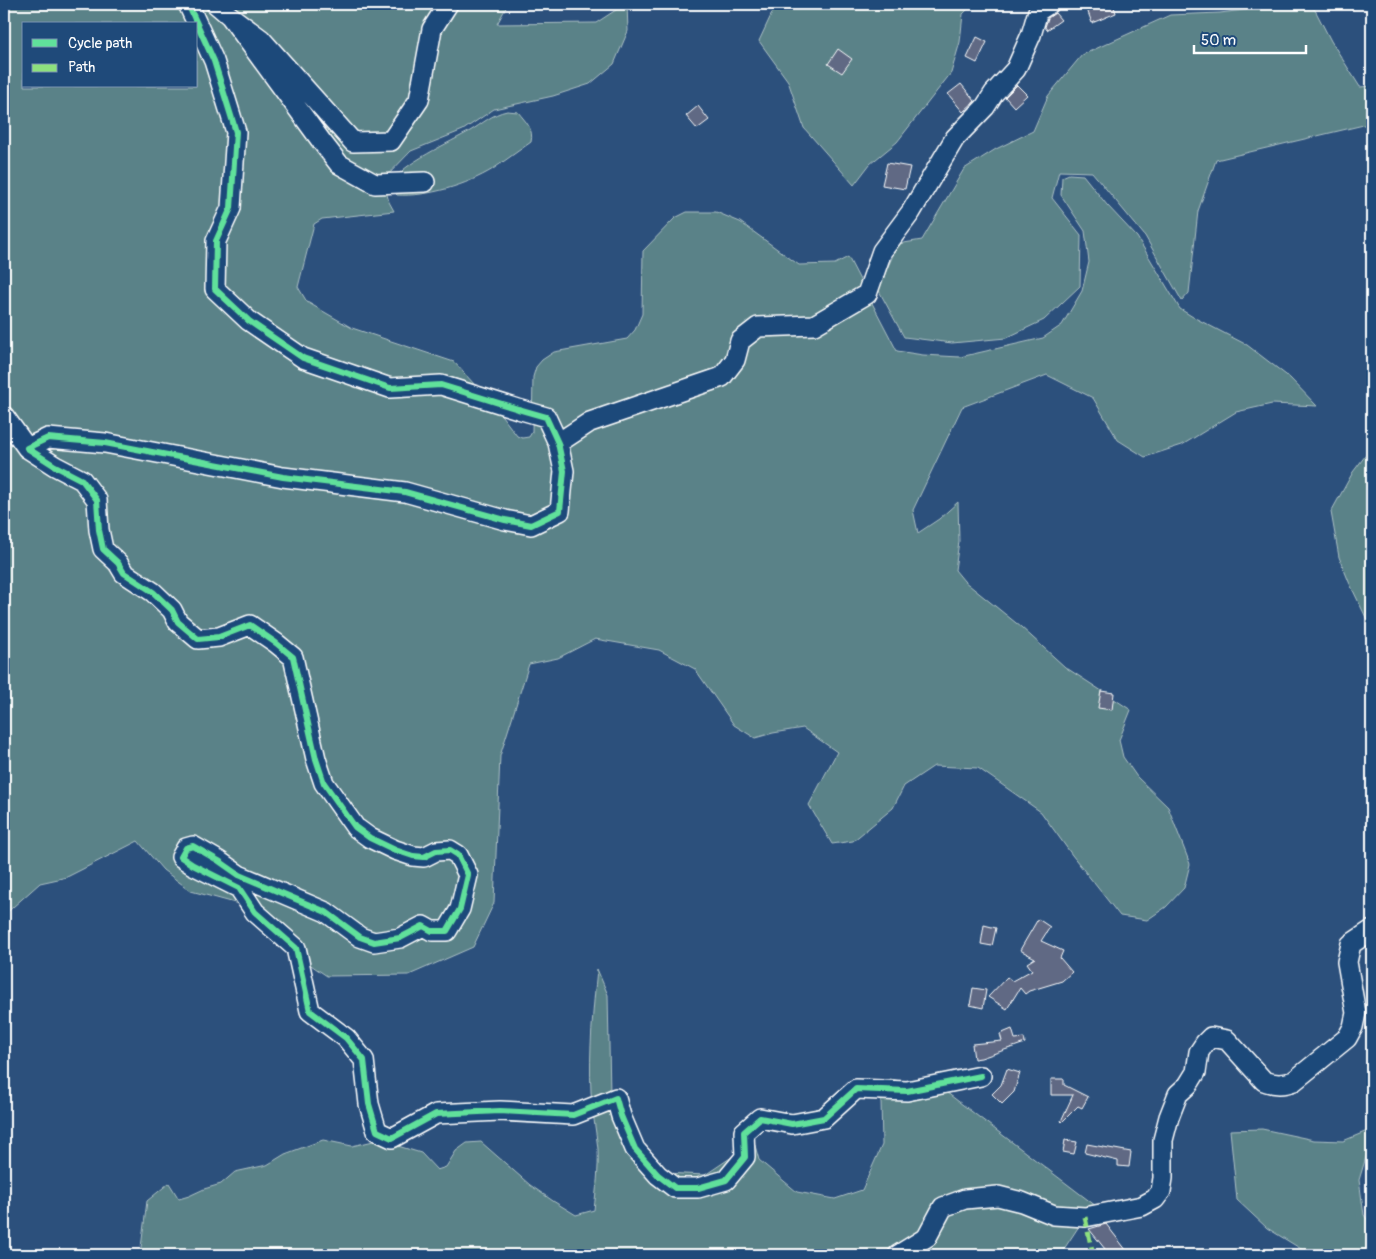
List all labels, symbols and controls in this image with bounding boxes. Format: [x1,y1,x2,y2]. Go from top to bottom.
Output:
legend [22,22,198,88]
scale bar [1194,22,1306,54]
text: 50 m [1201,31,1236,50]
text: Cycle path [68,34,132,53]
text: Path [68,58,95,77]

